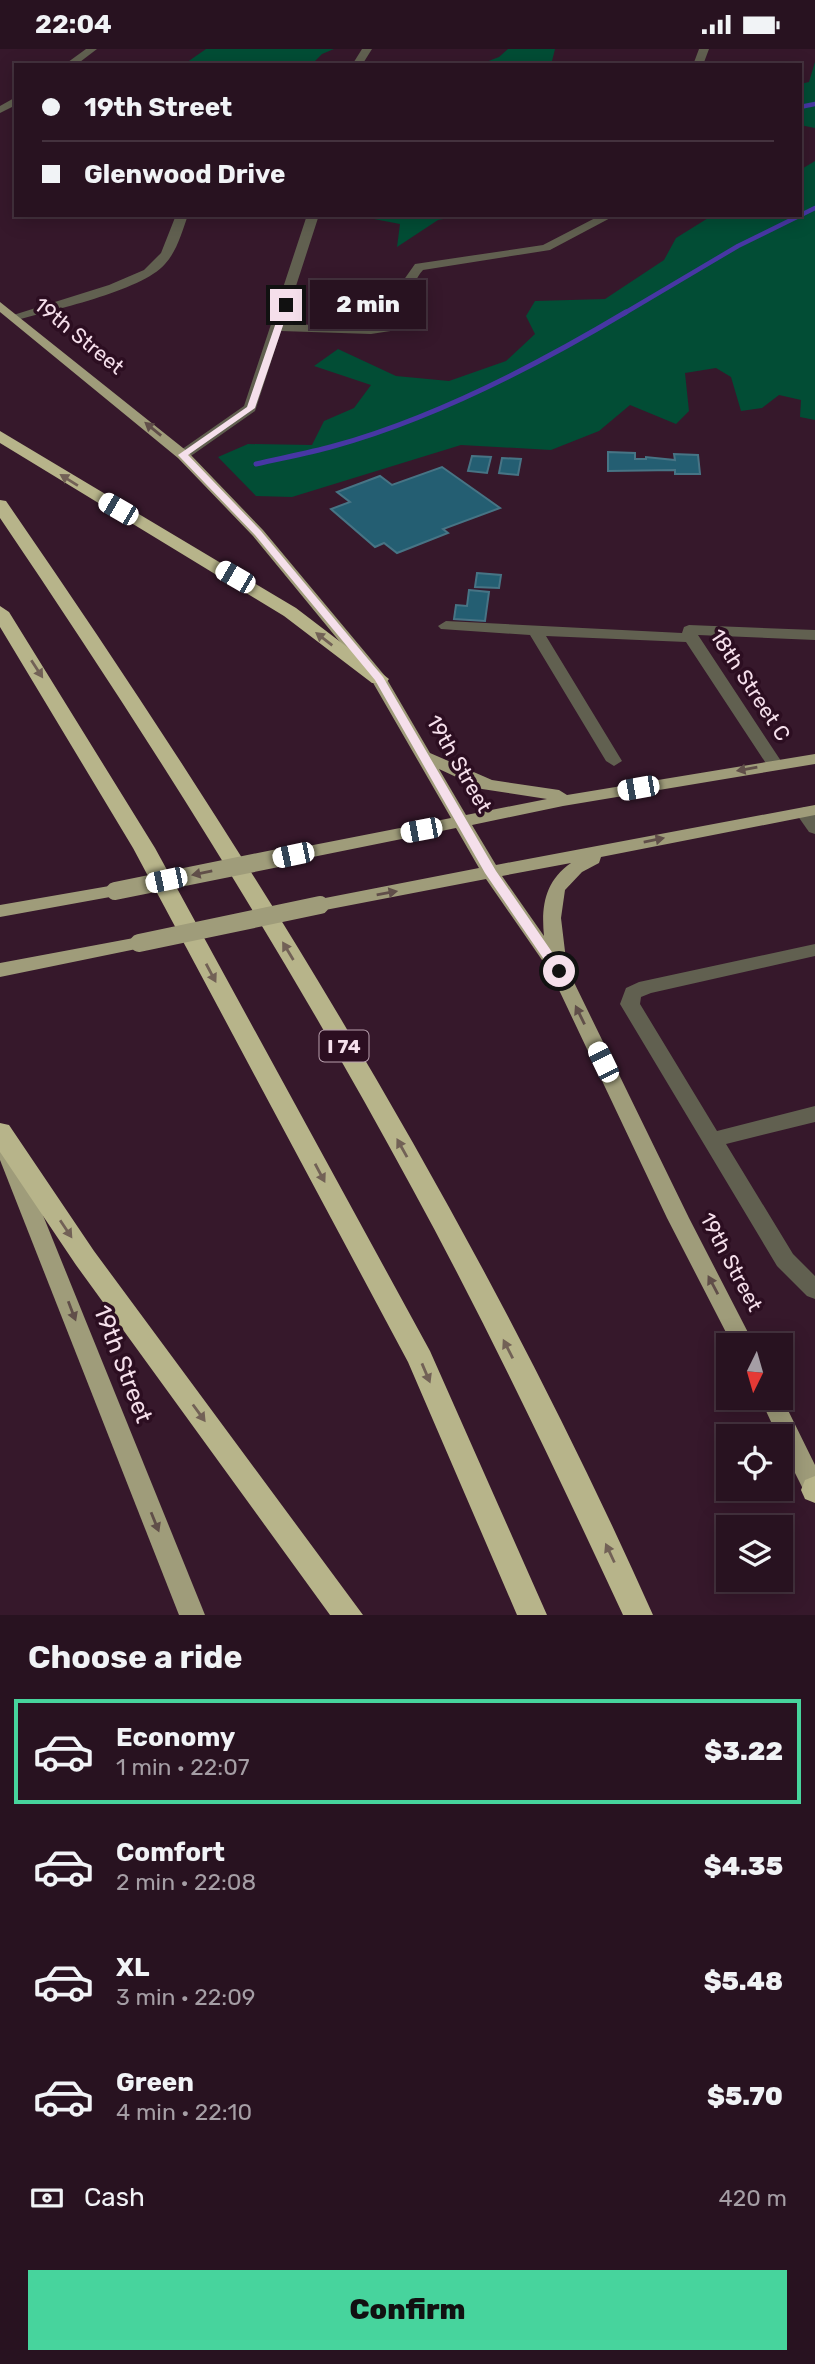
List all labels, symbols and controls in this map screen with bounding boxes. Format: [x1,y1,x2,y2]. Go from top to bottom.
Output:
text: 22:04 [35,9,112,40]
text: 19th Street [84,92,232,123]
text: Glenwood Drive [84,159,285,190]
callout: 2 min [310,281,426,329]
route end [270,289,302,321]
text: 2 min [336,290,400,318]
street label: 19th Street [29,292,129,379]
one-way arrow [144,422,162,437]
one-way arrow [59,473,79,486]
car [95,489,142,529]
car [212,557,259,597]
street label: 18th Street C [705,624,796,745]
one-way arrow [315,632,333,647]
one-way arrow [30,660,43,679]
street label: 19th Street [422,711,497,817]
one-way arrow [736,764,758,775]
car [616,774,661,802]
car [399,816,444,844]
one-way arrow [643,835,665,846]
car [271,840,316,870]
car [144,865,189,895]
one-way arrow [191,868,213,879]
one-way arrow [376,887,398,898]
one-way arrow [282,942,294,961]
route start [543,955,575,987]
one-way arrow [205,963,217,982]
one-way arrow [575,1005,586,1025]
road number: I 74 [320,1030,368,1061]
car [585,1039,622,1085]
one-way arrow [396,1139,408,1158]
one-way arrow [313,1163,325,1183]
street label: 19th Street [695,1208,768,1315]
one-way arrow [59,1219,72,1239]
one-way arrow [707,1275,719,1295]
one-way arrow [67,1300,78,1321]
street label: 19th Street [88,1301,158,1427]
north arrow [716,1333,793,1411]
map controls [716,1333,793,1592]
one-way arrow [503,1339,514,1359]
one-way arrow [421,1363,432,1384]
one-way arrow [192,1404,206,1422]
button: locate [716,1424,793,1501]
one-way arrow [150,1512,161,1533]
button: layers [716,1515,793,1592]
one-way arrow [604,1543,616,1563]
text: Choose a ride [28,1638,242,1676]
icon: car [32,1720,95,1783]
text: Economy [116,1722,235,1753]
text: $3.22 [704,1736,783,1767]
text: 1 min · 22:07 [116,1753,250,1781]
icon: car [32,1835,95,1898]
text: Comfort [116,1837,225,1868]
text: $4.35 [704,1851,783,1882]
text: 2 min · 22:08 [116,1868,256,1896]
icon: car [32,1950,95,2013]
text: XL [116,1952,149,1983]
text: $5.48 [704,1966,783,1997]
text: 3 min · 22:09 [116,1983,255,2011]
icon: car [32,2065,95,2128]
text: Green [116,2067,194,2098]
text: $5.70 [707,2081,783,2112]
text: 4 min · 22:10 [116,2098,252,2126]
icon: cash [28,2179,66,2217]
text: Cash [84,2182,145,2213]
text: 420 m [719,2184,787,2212]
button: Confirm [28,2270,787,2350]

